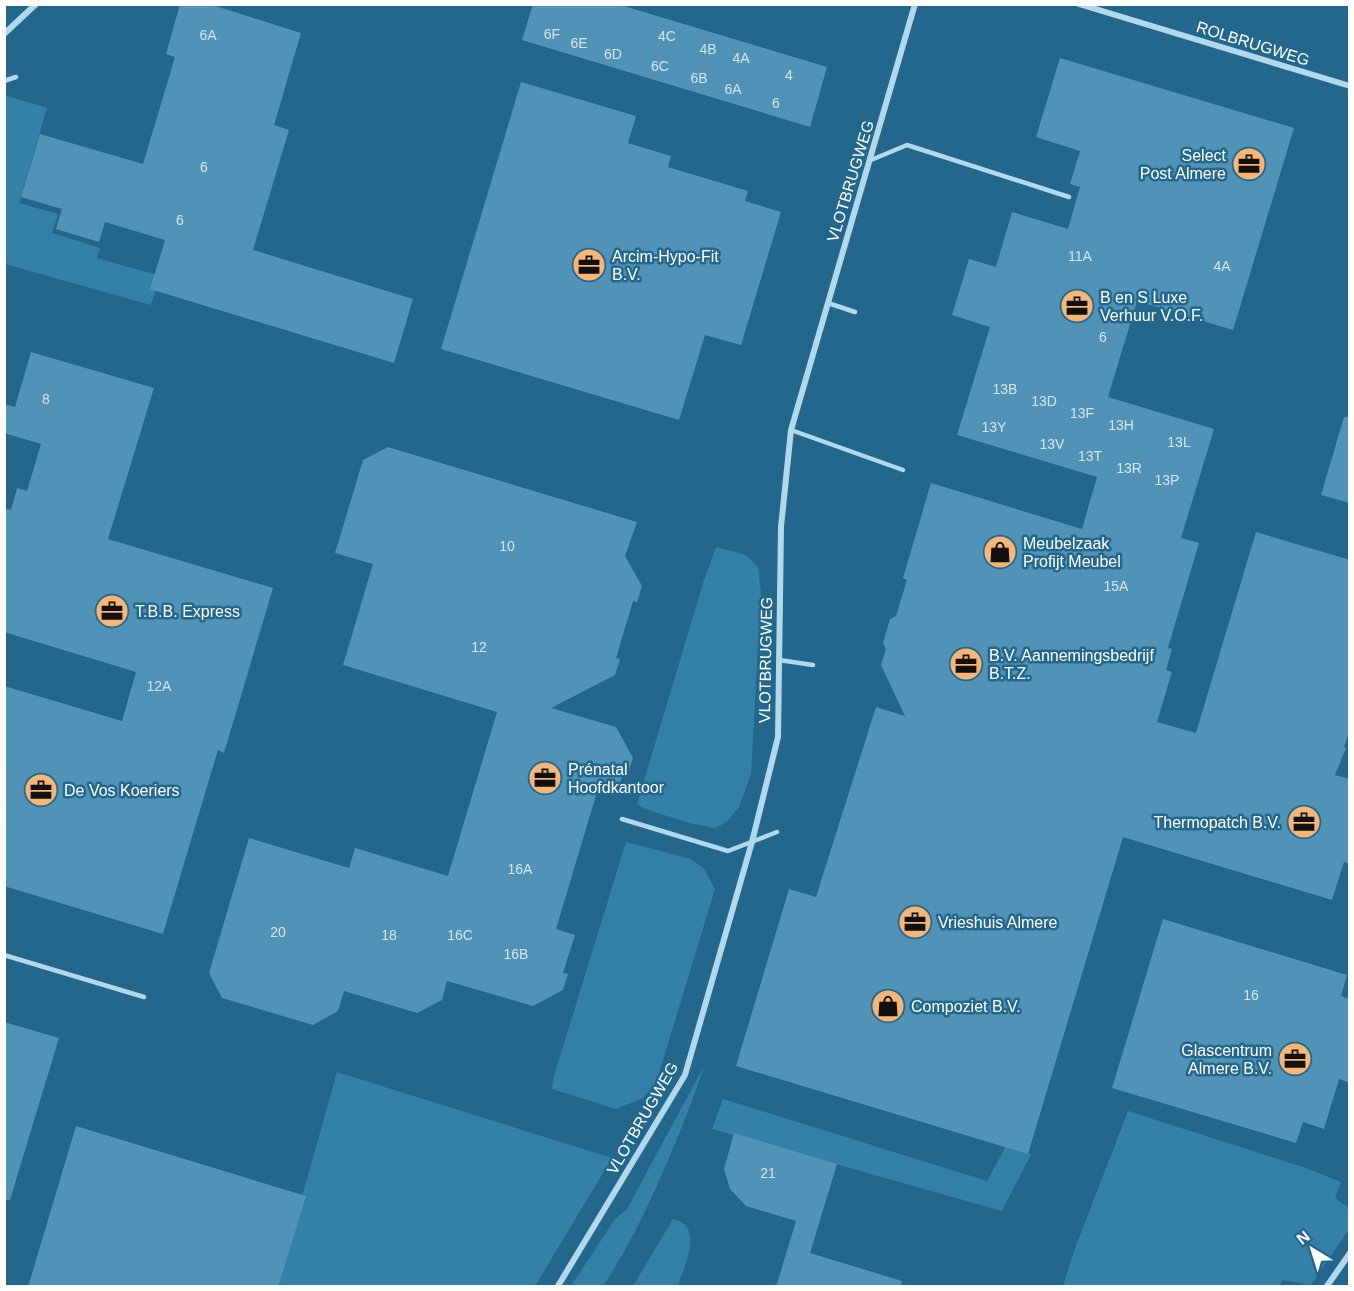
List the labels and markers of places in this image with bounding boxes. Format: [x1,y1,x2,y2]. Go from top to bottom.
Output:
office icon: Select Post Almere [1231,146,1267,182]
place label: Select Post Almere [1140,147,1227,182]
office icon: Arcim-Hypo-Fit B.V. [571,247,607,283]
place label: Arcim-Hypo-Fit B.V. [612,248,719,283]
office icon: B en S Luxe Verhuur V.O.F. [1059,288,1095,324]
place label: B en S Luxe Verhuur V.O.F. [1100,289,1203,324]
shop icon: Meubelzaak Profijt Meubel [982,534,1018,570]
place label: Meubelzaak Profijt Meubel [1023,535,1121,570]
office icon: T.B.B. Express [94,593,130,629]
place label: T.B.B. Express [135,603,240,620]
office icon: B.V. Aannemingsbedrijf B.T.Z. [948,646,984,682]
place label: B.V. Aannemingsbedrijf B.T.Z. [989,647,1154,682]
office icon: Prénatal Hoofdkantoor [527,760,563,796]
place label: Prénatal Hoofdkantoor [568,761,665,796]
office icon: De Vos Koeriers [23,772,59,808]
place label: De Vos Koeriers [64,782,180,799]
office icon: Thermopatch B.V. [1286,804,1322,840]
place label: Thermopatch B.V. [1154,814,1281,831]
office icon: Vrieshuis Almere [897,904,933,940]
place label: Vrieshuis Almere [938,914,1058,931]
shop icon: Compoziet B.V. [870,988,906,1024]
place label: Compoziet B.V. [911,998,1021,1015]
office icon: Glascentrum Almere B.V. [1277,1041,1313,1077]
place label: Glascentrum Almere B.V. [1181,1042,1272,1077]

